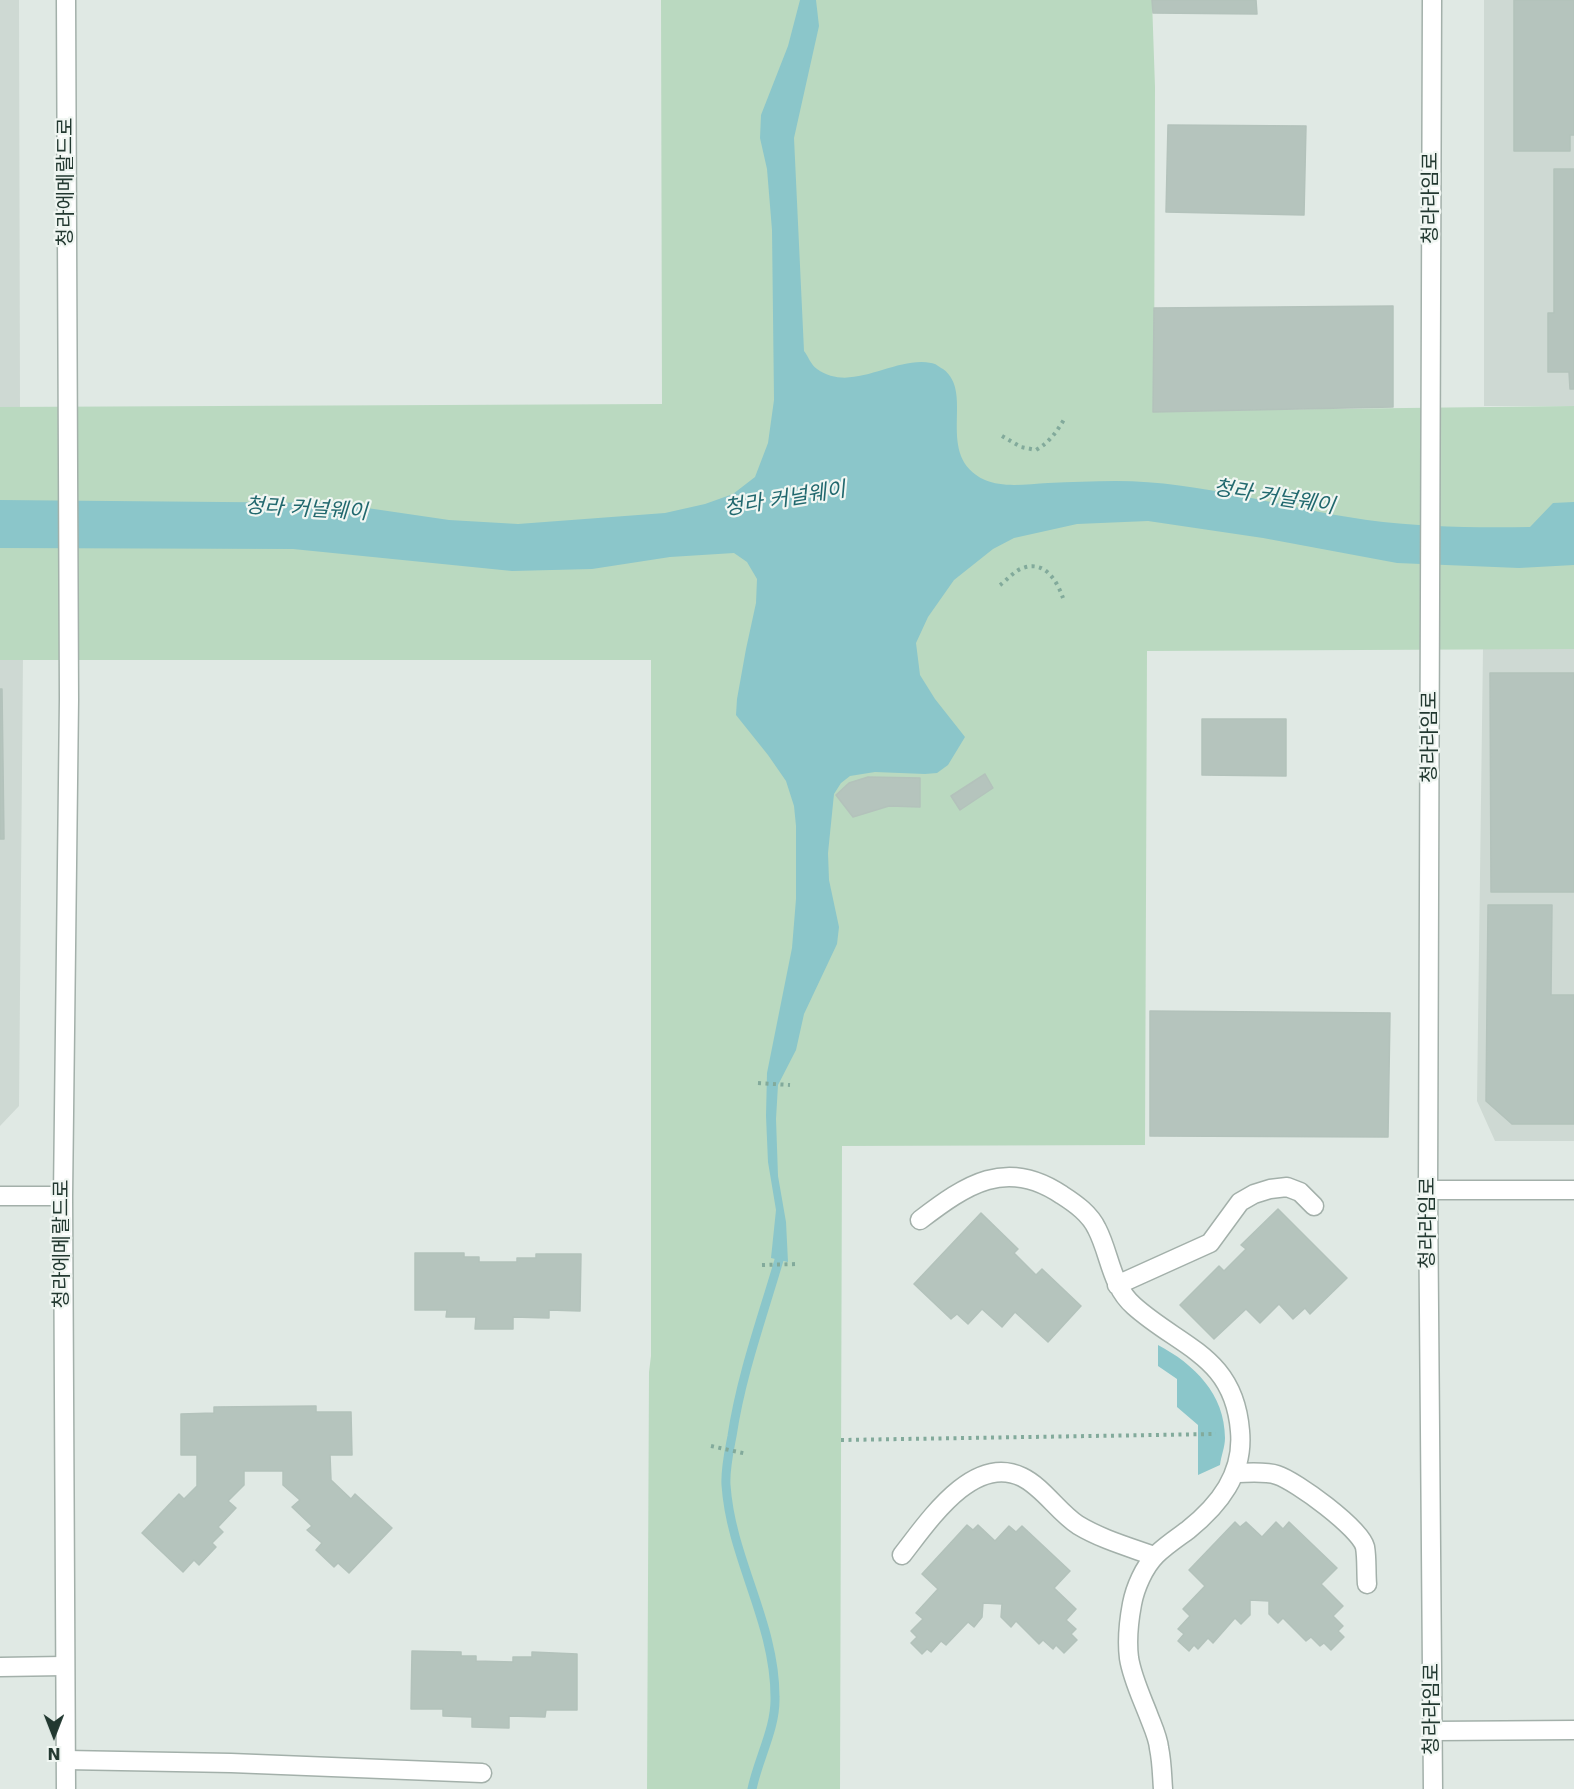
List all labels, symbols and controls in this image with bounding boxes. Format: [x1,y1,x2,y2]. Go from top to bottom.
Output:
street label: 청라에메랄드로 [55,118,79,246]
street label: 청라라임로 [1420,152,1444,244]
water label: 청라 커널웨이 [1211,476,1337,520]
water label: 청라 커널웨이 [722,478,848,522]
water label: 청라 커널웨이 [244,494,368,526]
street label: 청라라임로 [1419,691,1443,783]
street label: 청라라임로 [1417,1177,1441,1269]
street label: 청라에메랄드로 [51,1180,75,1308]
street label: 청라라임로 [1421,1663,1445,1755]
north arrow [24,1705,84,1765]
text: N [47,1744,61,1763]

